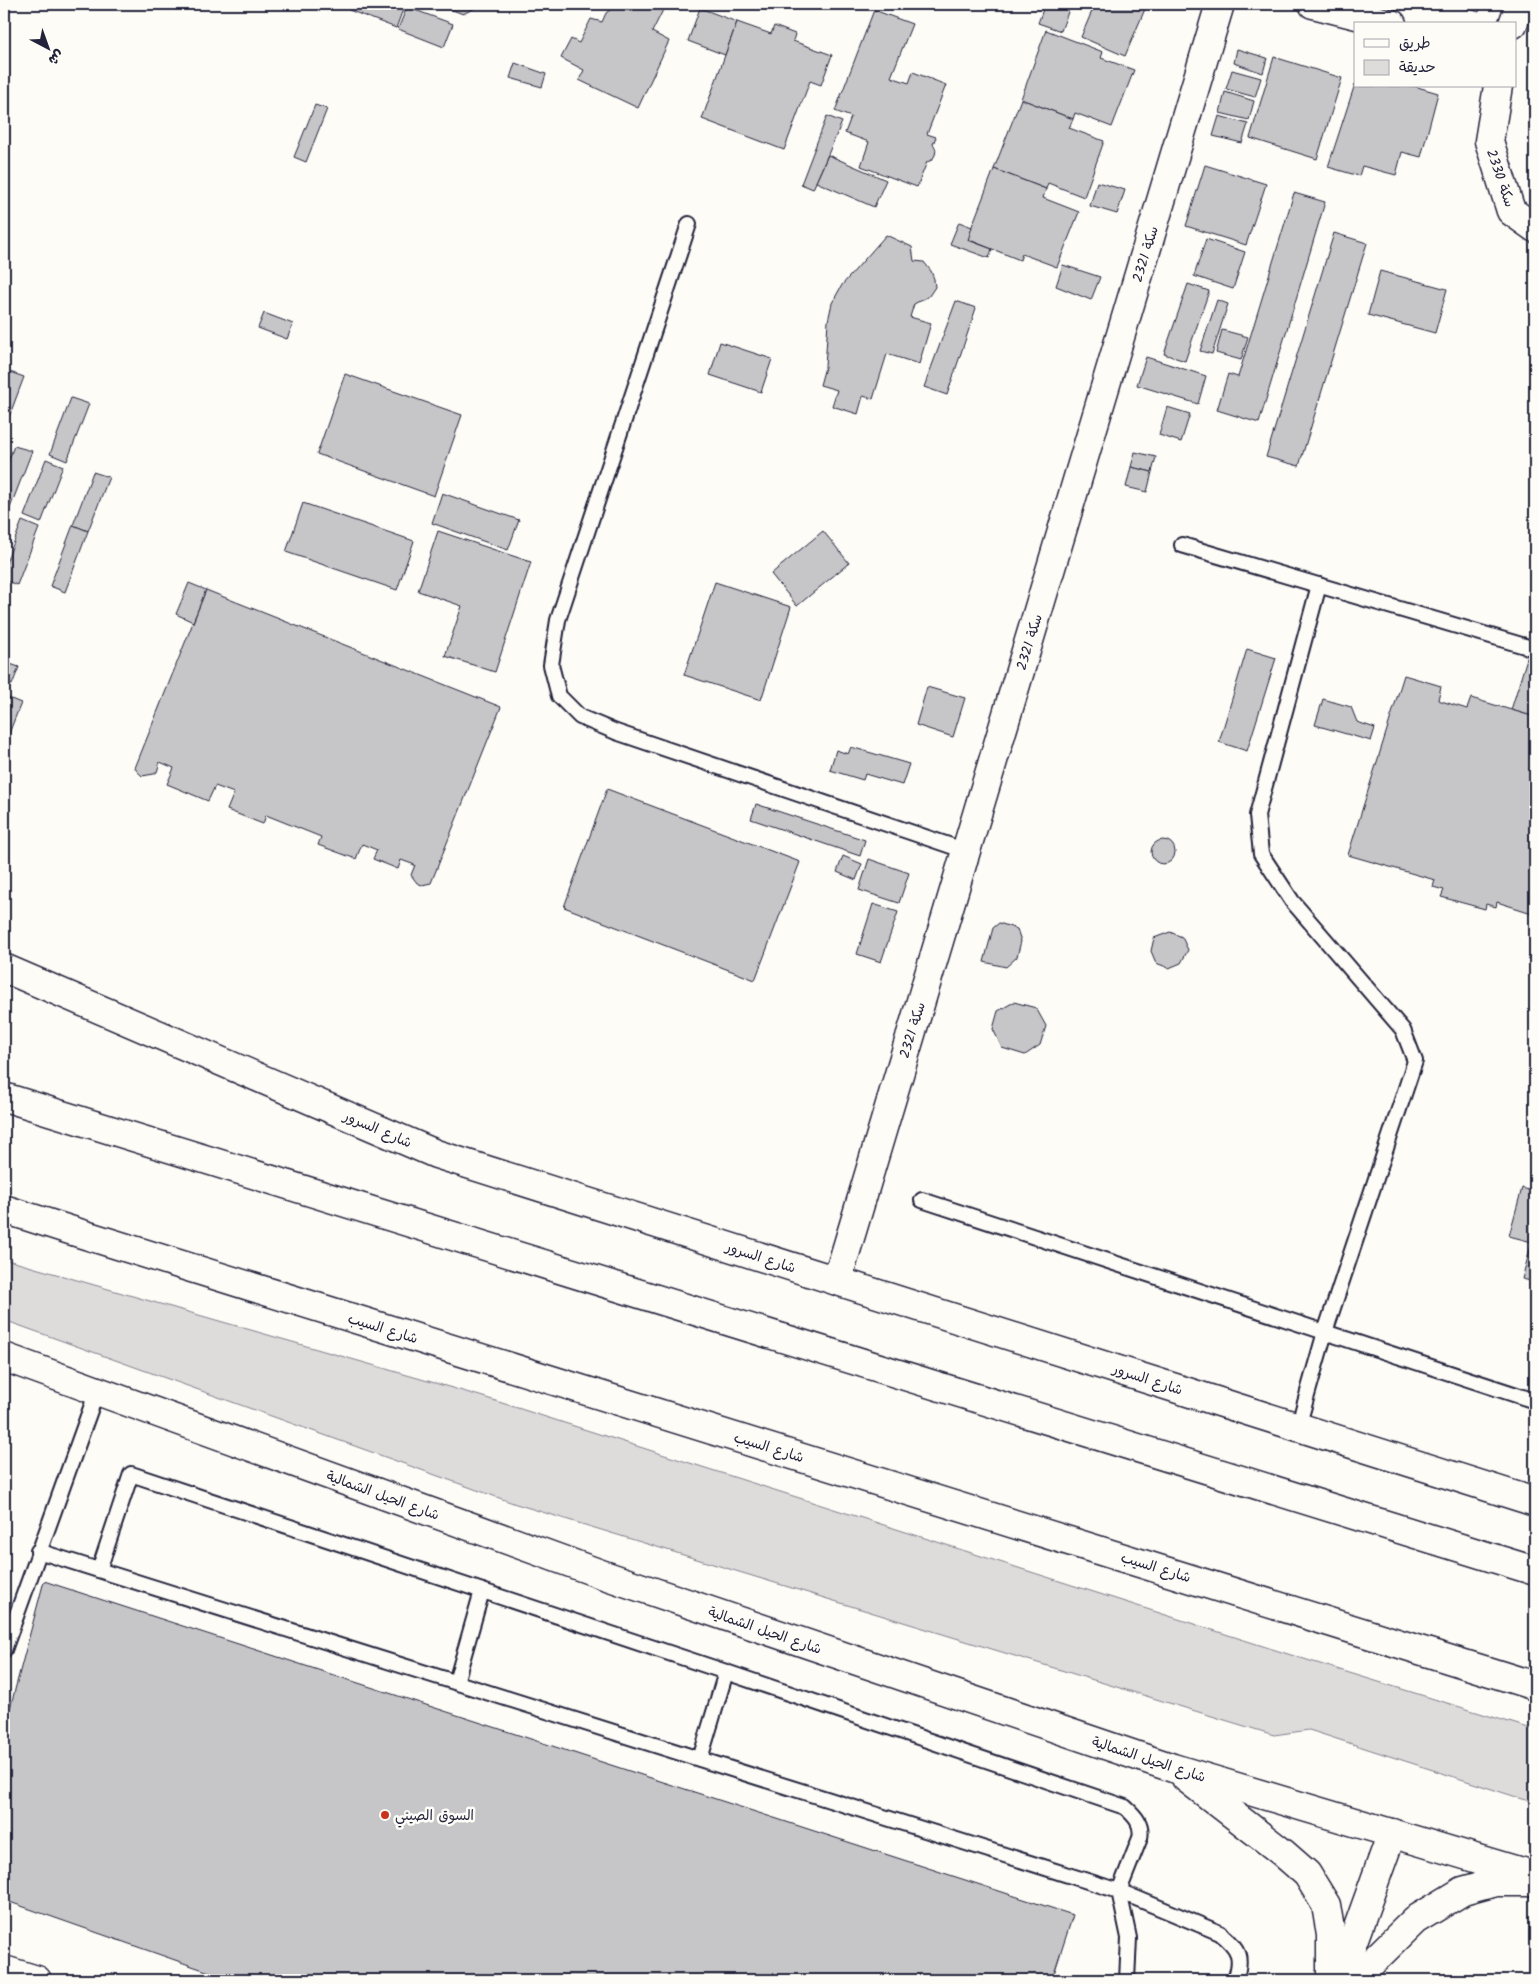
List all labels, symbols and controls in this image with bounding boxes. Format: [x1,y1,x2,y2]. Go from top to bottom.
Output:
north arrow [22,22,72,72]
legend [1354,22,1516,88]
text: طريق [1399,32,1431,56]
text: ش [43,44,69,70]
text: حديقة [1399,56,1436,80]
street label: سكة 2330 [1480,146,1520,210]
street label: سكة 2321 [1127,224,1165,285]
street label: سكة 2321 [1011,612,1049,673]
street label: سكة 2321 [894,1000,932,1061]
street label: شارع السرور [339,1105,415,1154]
street label: شارع السرور [722,1236,798,1280]
street label: شارع السيب [345,1308,420,1350]
street label: شارع السرور [1109,1358,1185,1402]
street label: شارع السيب [731,1427,806,1469]
street label: شارع الحيل الشمالية [323,1465,442,1527]
street label: شارع السيب [1118,1547,1193,1589]
street label: شارع الحيل الشمالية [705,1601,824,1661]
street label: شارع الحيل الشمالية [1089,1731,1209,1789]
place label: السوق الصيني [395,1805,474,1828]
marker: السوق الصيني [379,1809,391,1821]

